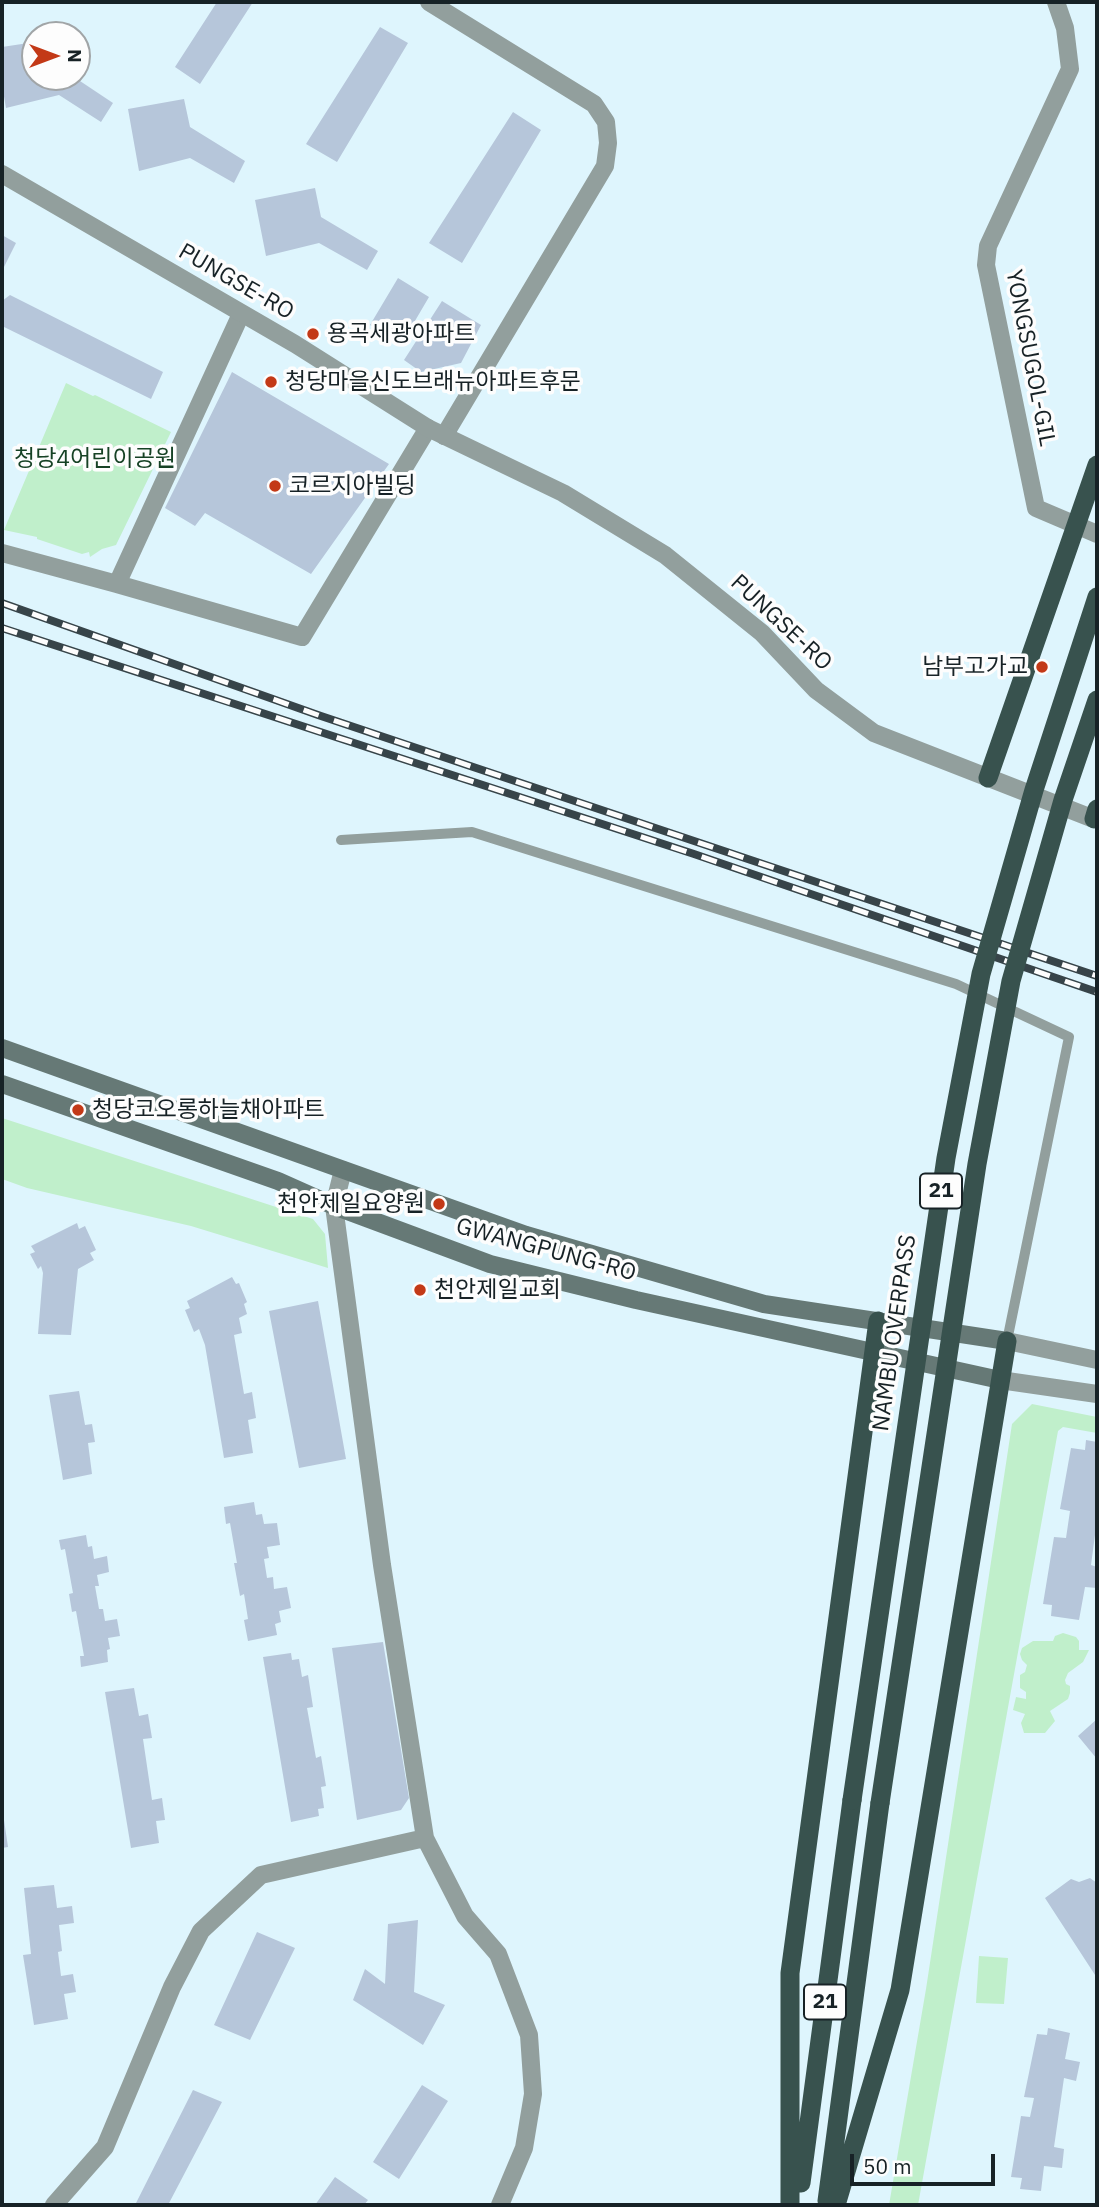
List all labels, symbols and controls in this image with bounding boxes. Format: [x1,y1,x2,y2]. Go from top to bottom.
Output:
north arrow [21,21,91,91]
text: N [63,49,87,63]
street label: PUNGSE-RO [173,238,299,326]
street label: YONGSUGOL-GIL [999,267,1061,449]
place label: 용곡세광아파트 [327,320,475,348]
marker: 용곡세광아파트 [305,326,321,342]
place label: 청당마을신도브래뉴아파트후문 [285,368,581,396]
marker: 청당마을신도브래뉴아파트후문 [263,374,279,390]
park label: 청당4어린이공원 [14,445,176,473]
place label: 코르지아빌딩 [289,472,416,500]
marker: 코르지아빌딩 [267,478,283,494]
street label: PUNGSE-RO [725,569,837,677]
place label: 남부고가교 [922,653,1028,681]
marker: 남부고가교 [1034,659,1050,675]
place label: 청당코오롱하늘채아파트 [92,1096,325,1124]
marker: 청당코오롱하늘채아파트 [70,1102,86,1118]
road number: 21 [920,1174,962,1208]
place label: 천안제일요양원 [277,1190,425,1218]
marker: 천안제일요양원 [431,1196,447,1212]
street label: GWANGPUNG-RO [453,1213,639,1287]
street label: NAMBU OVERPASS [868,1233,922,1433]
place label: 천안제일교회 [434,1276,561,1304]
marker: 천안제일교회 [412,1282,428,1298]
road number: 21 [804,1984,846,2020]
scale bar [854,2140,999,2184]
text: 50 m [863,2152,912,2180]

